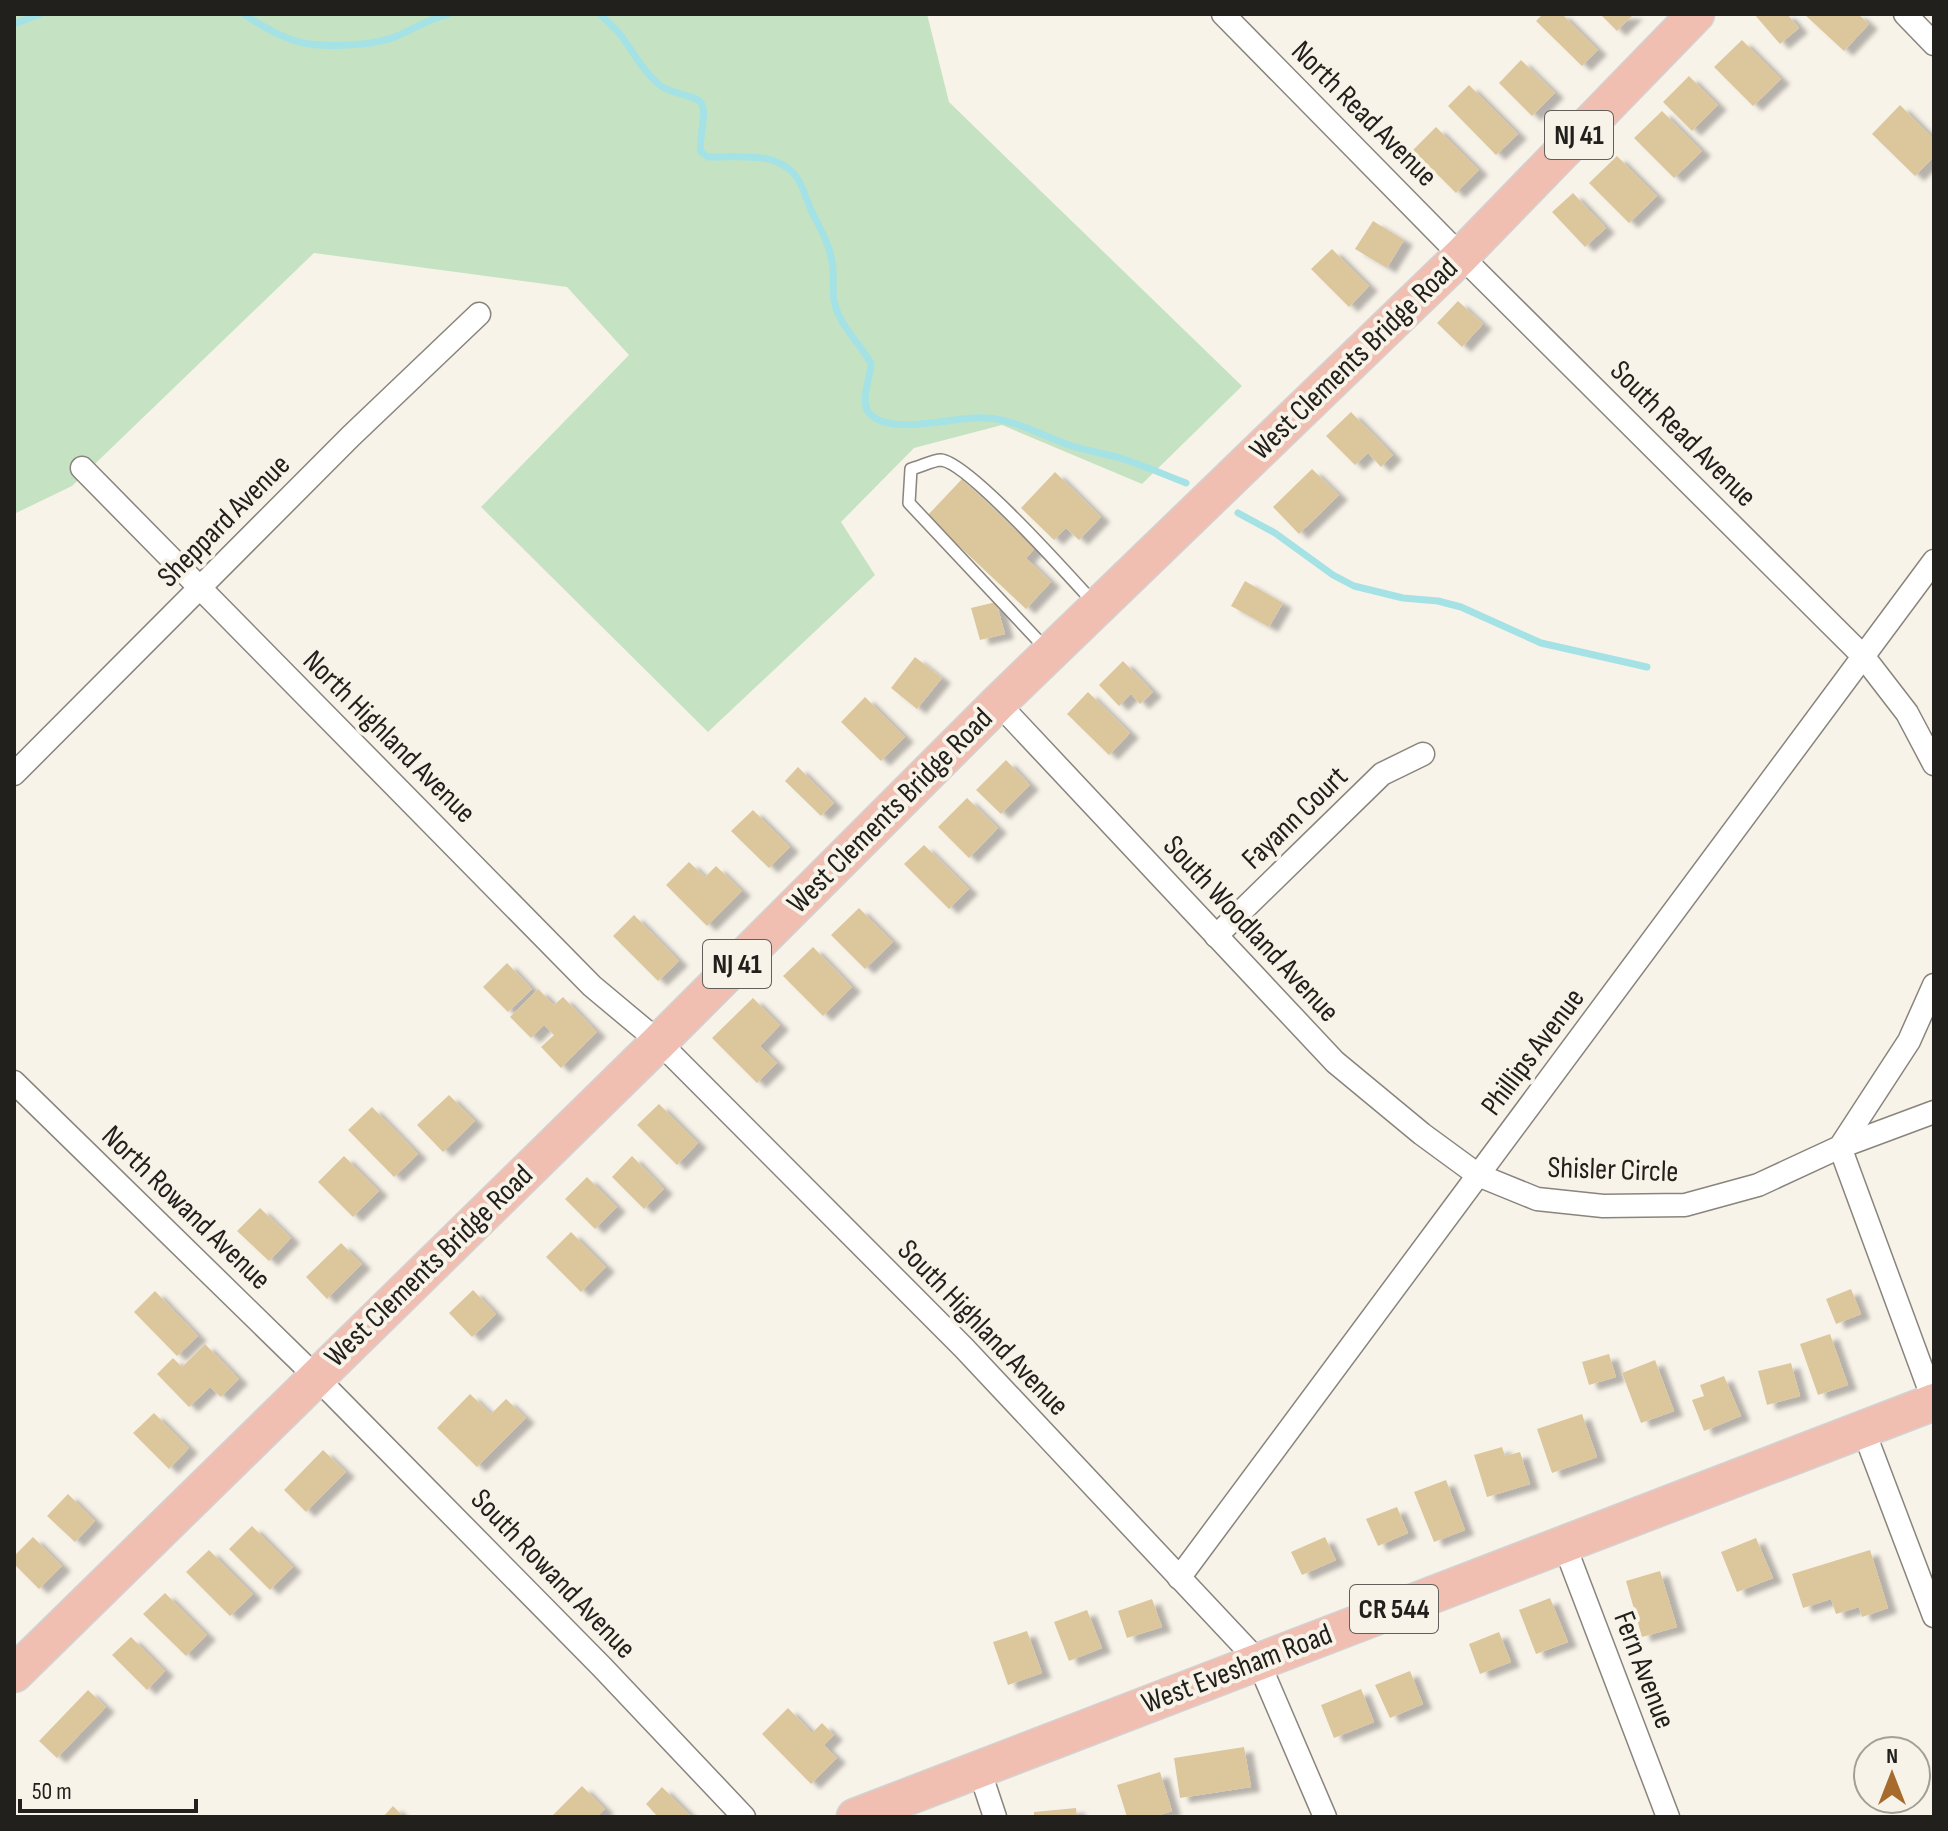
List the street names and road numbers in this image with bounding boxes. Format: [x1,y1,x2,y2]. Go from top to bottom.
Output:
street label: North Read Avenue [1284,34,1444,194]
road number: NJ 41 [1545,111,1613,159]
street label: West Clements Bridge Road [1242,250,1466,468]
street label: South Read Avenue [1602,353,1764,515]
street label: Sheppard Avenue [150,447,298,595]
street label: North Highland Avenue [295,643,483,831]
street label: West Clements Bridge Road [780,701,1000,921]
street label: Fayann Court [1235,759,1355,877]
street label: South Woodland Avenue [1155,828,1347,1030]
road number: NJ 41 [703,940,771,988]
street label: Phillips Avenue [1474,981,1592,1123]
street label: North Rowand Avenue [94,1118,278,1298]
street label: Shisler Circle [1547,1150,1679,1190]
street label: West Clements Bridge Road [317,1157,541,1375]
street label: South Highland Avenue [890,1232,1076,1424]
street label: South Rowand Avenue [463,1482,643,1666]
road number: CR 544 [1350,1585,1438,1633]
street label: Fern Avenue [1605,1606,1683,1734]
street label: West Evesham Road [1137,1616,1337,1722]

